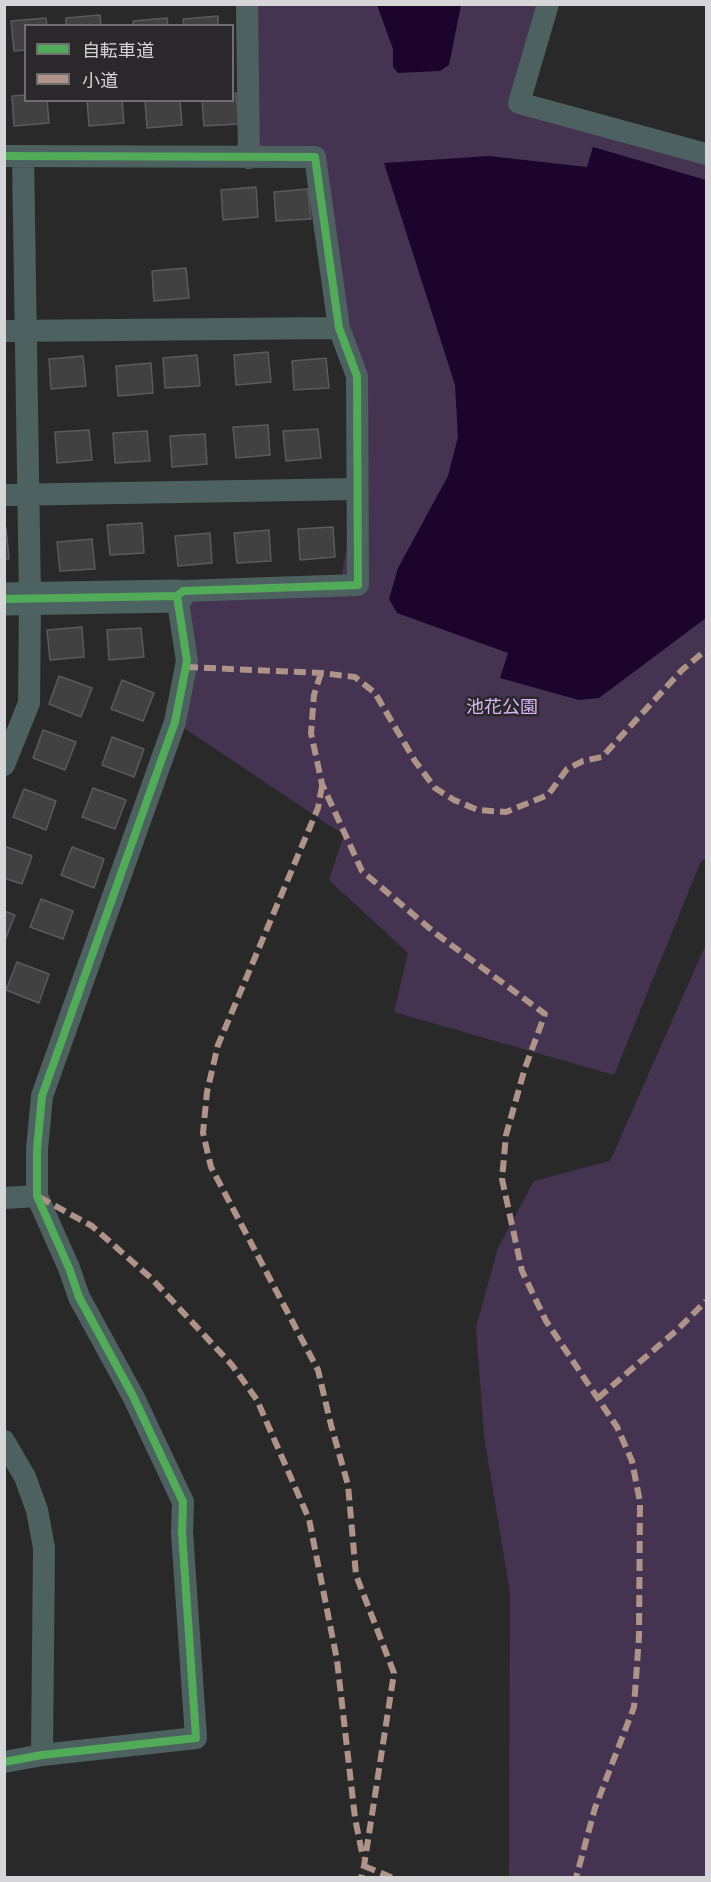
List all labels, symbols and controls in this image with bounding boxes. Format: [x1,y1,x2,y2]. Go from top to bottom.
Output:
legend [24,24,234,102]
text: 自転車道 [82,41,154,62]
text: 小道 [82,71,118,92]
park label: 池花公園 [466,697,538,719]

